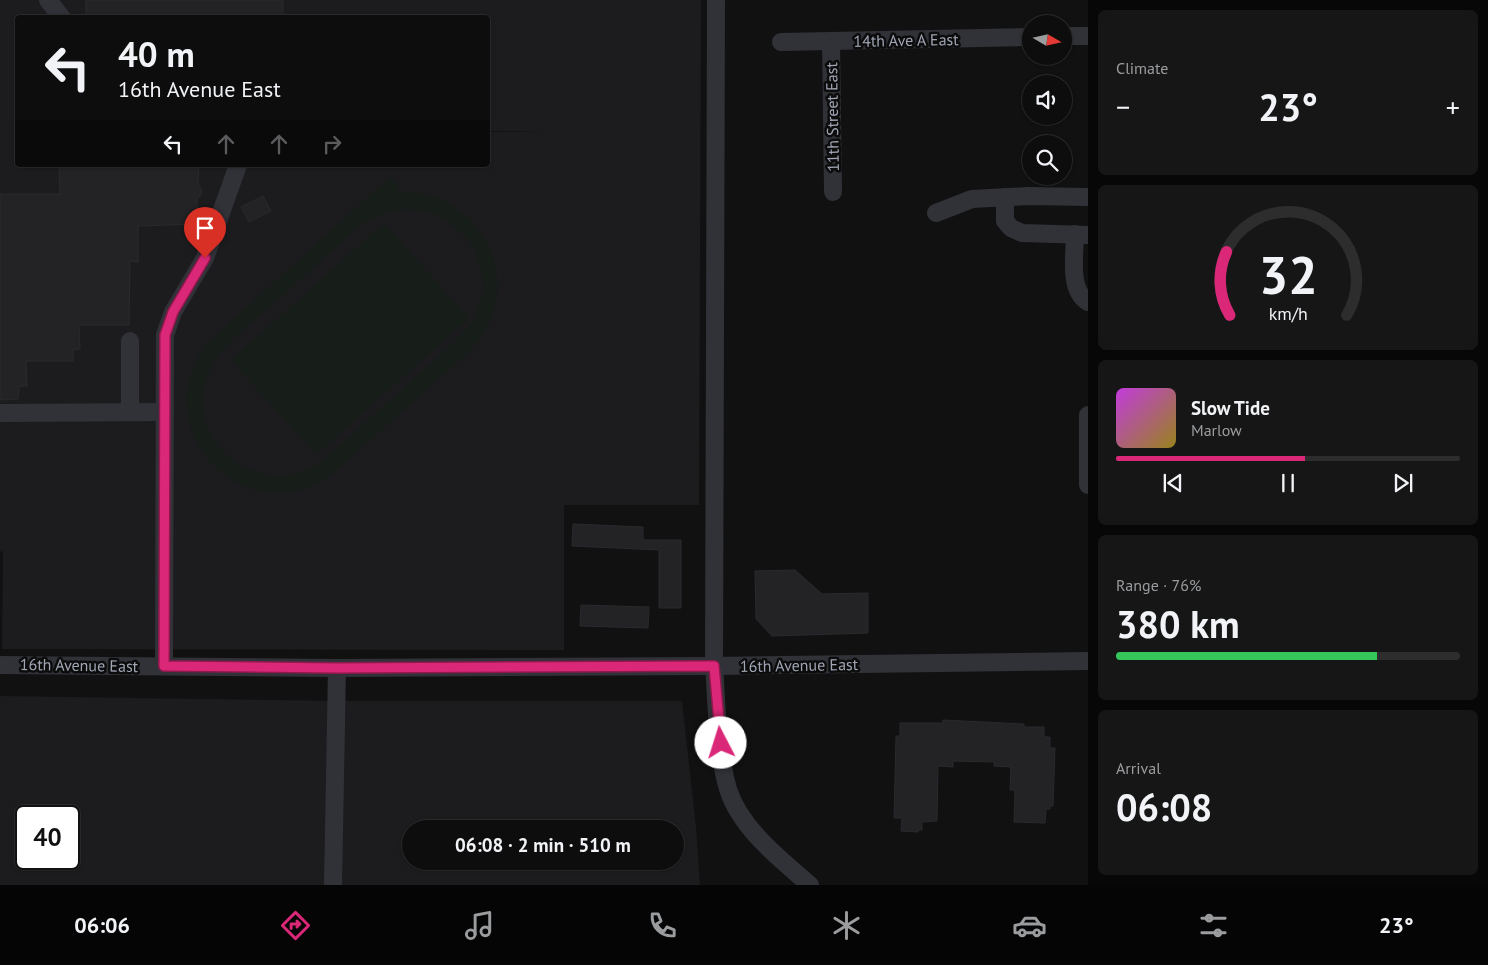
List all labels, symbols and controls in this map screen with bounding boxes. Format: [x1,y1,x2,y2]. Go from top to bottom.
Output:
north arrow [1022,15,1072,65]
map controls [1022,15,1072,185]
street label: 14th Ave A East [853,29,959,51]
text: 40 m [118,31,195,77]
icon: left [35,35,100,100]
text: Climate [1116,58,1168,78]
street label: 11th Street East [821,61,843,172]
text: 16th Avenue East [118,75,281,103]
button: sound [1022,75,1072,125]
text: 23° [1258,82,1318,131]
text: − [1116,88,1130,125]
text: + [1446,88,1460,125]
icon: left [159,130,187,158]
icon: ahead [212,130,240,158]
icon: ahead [265,130,293,158]
icon: right [318,130,346,158]
button: search [1022,135,1072,185]
pin [184,207,226,258]
icon: arrive [191,214,219,242]
text: 32 [1259,241,1317,308]
text: km/h [1268,302,1308,325]
text: Slow Tide [1191,396,1270,420]
text: Marlow [1191,420,1242,440]
icon: previous [1159,469,1187,497]
icon: pause [1274,469,1302,497]
icon: next [1389,469,1417,497]
text: Range · 76% [1116,575,1201,595]
text: 380 km [1116,599,1240,648]
street label: 16th Avenue East [20,654,139,676]
street label: 16th Avenue East [740,654,859,676]
position arrow [694,716,746,768]
text: Arrival [1116,758,1161,778]
text: 06:08 [1116,782,1212,831]
speed limit sign: 40 [15,805,80,870]
text: 06:08 · 2 min · 510 m [455,833,631,857]
icon: directions [278,908,313,943]
icon: music [462,908,497,943]
icon: phone [645,908,680,943]
icon: climate [829,908,864,943]
icon: car [1012,908,1047,943]
icon: filters [1196,908,1231,943]
text: 06:06 [74,911,130,939]
text: 23° [1379,911,1414,939]

